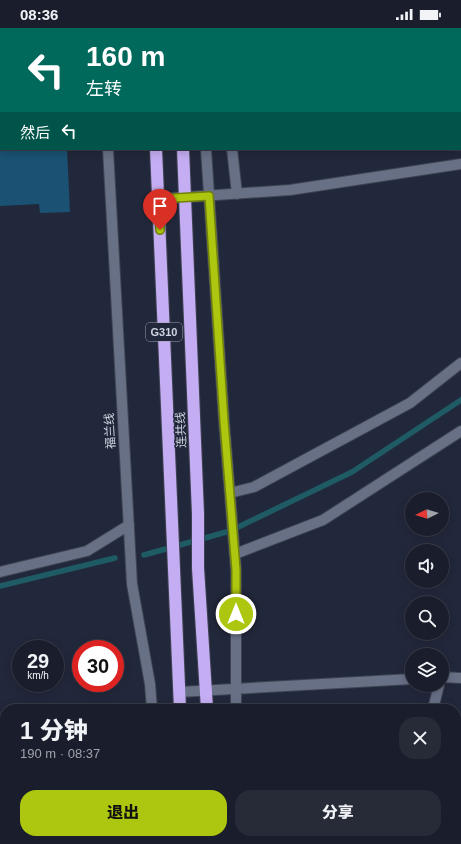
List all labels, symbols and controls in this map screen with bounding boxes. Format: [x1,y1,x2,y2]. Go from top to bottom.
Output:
text: 08:36 [20,6,58,23]
text: 160 m [86,41,165,72]
icon: left [20,44,72,96]
text: 左转 [86,79,122,99]
icon: left [58,120,80,142]
text: 然后 [20,124,50,141]
pin [143,189,177,230]
icon: arrive [149,195,171,217]
road number: G310 [146,323,182,341]
street label: 连共线 [173,412,189,448]
street label: 福兰线 [102,413,118,449]
north arrow [405,492,449,536]
map controls [405,492,449,692]
button: sound [405,544,449,588]
position arrow [215,593,257,635]
button: search [405,596,449,640]
speed limit sign: 30 [72,640,124,692]
button: layers [405,648,449,692]
text: 29 [27,650,49,672]
text: km/h [27,670,49,681]
text: 1 分钟 [20,717,88,744]
button: close [399,717,441,759]
text: 190 m · 08:37 [20,746,100,761]
button: 退出 [20,790,227,836]
button: 分享 [235,790,441,836]

